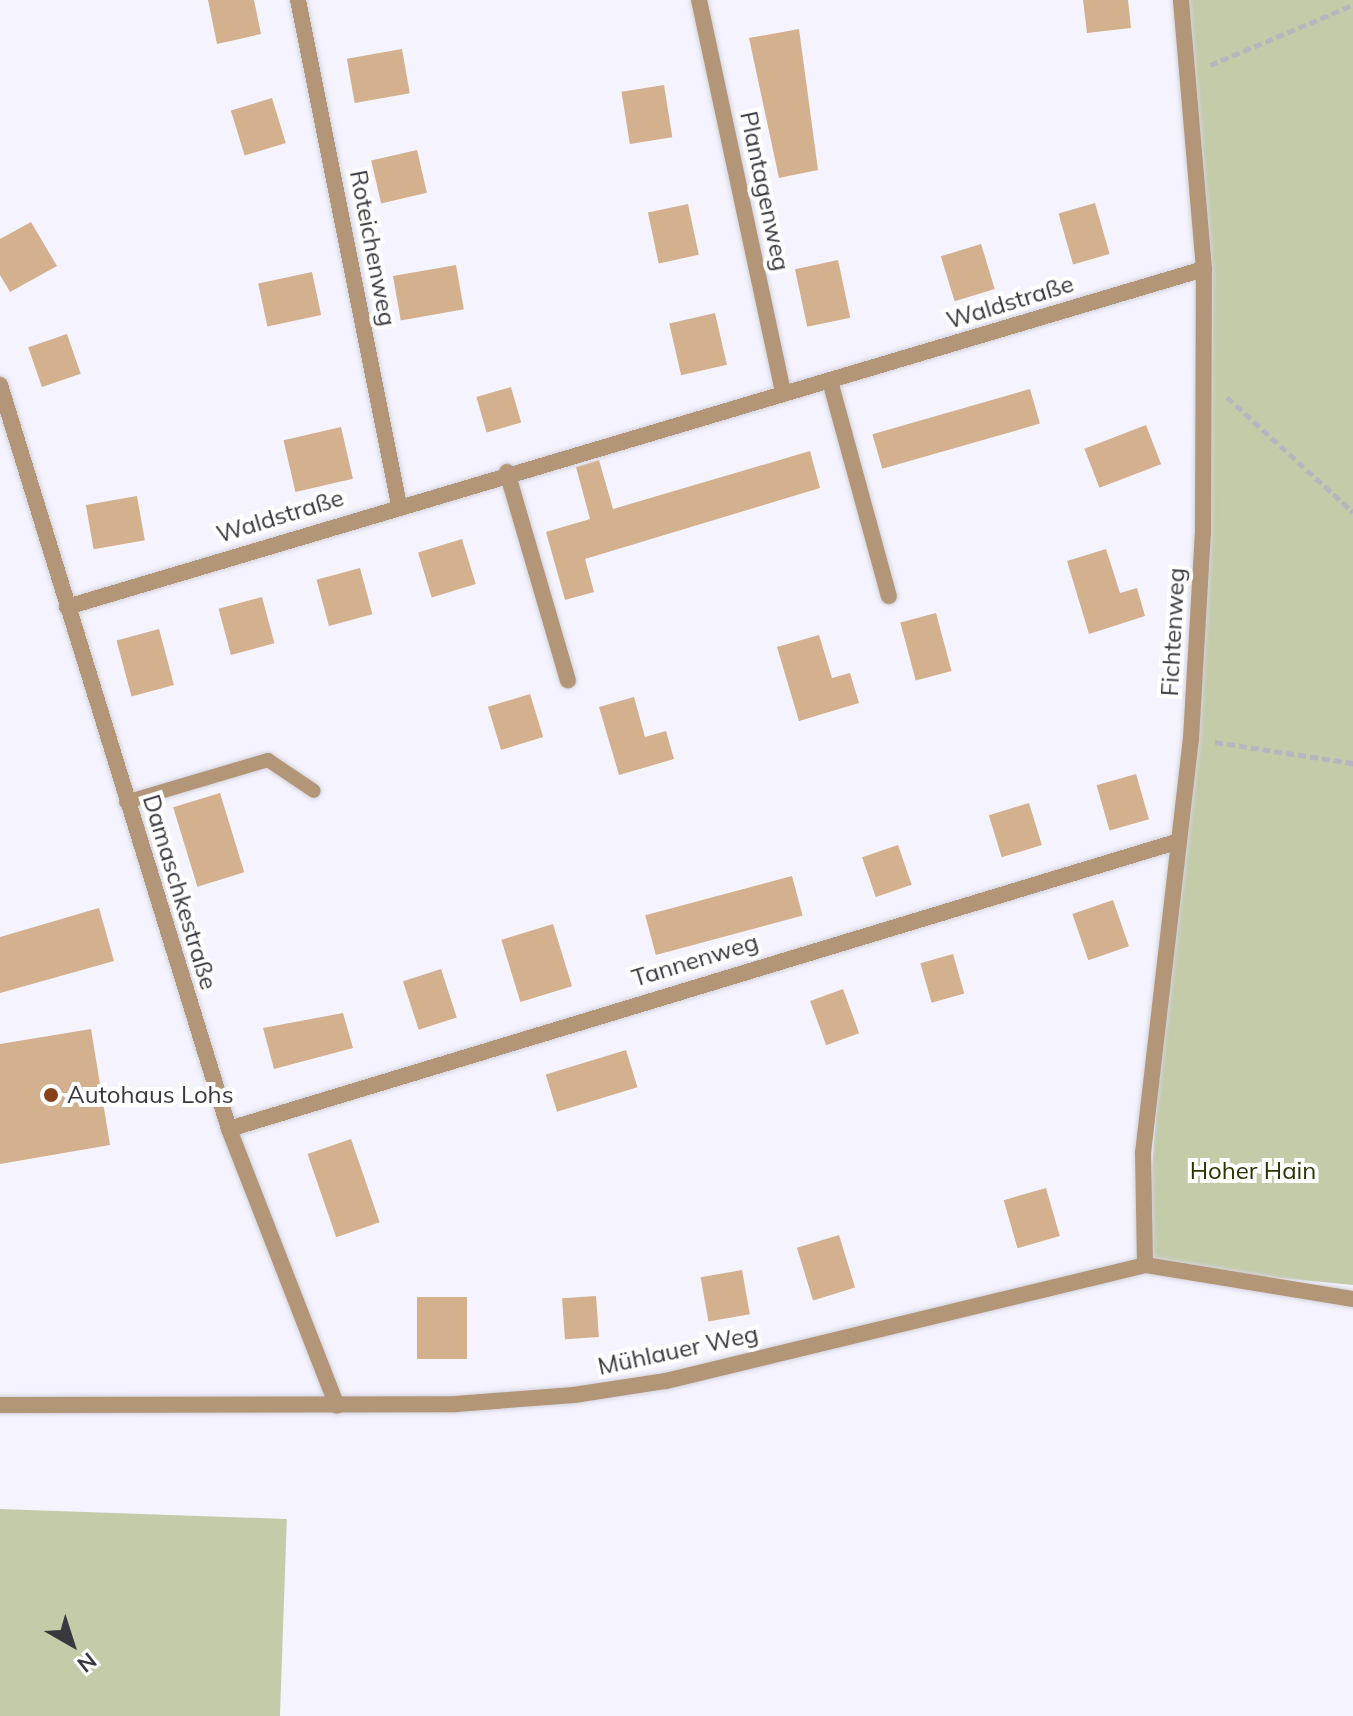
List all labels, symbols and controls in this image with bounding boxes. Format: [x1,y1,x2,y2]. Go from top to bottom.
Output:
street label: Plantagenweg [734,109,796,273]
street label: Roteichenweg [344,168,402,328]
street label: Waldstraße [943,269,1077,335]
street label: Waldstraße [213,483,347,549]
street label: Fichtenweg [1155,567,1191,697]
street label: Damaschkestraße [137,791,223,993]
street label: Tannenweg [628,927,762,993]
place label: Autohaus Lohs [67,1081,234,1109]
marker: Autohaus Lohs [42,1086,60,1104]
park label: Hoher Hain [1190,1157,1316,1185]
street label: Mühlauer Weg [595,1319,761,1381]
north arrow [32,1604,112,1684]
text: N [72,1647,102,1679]

